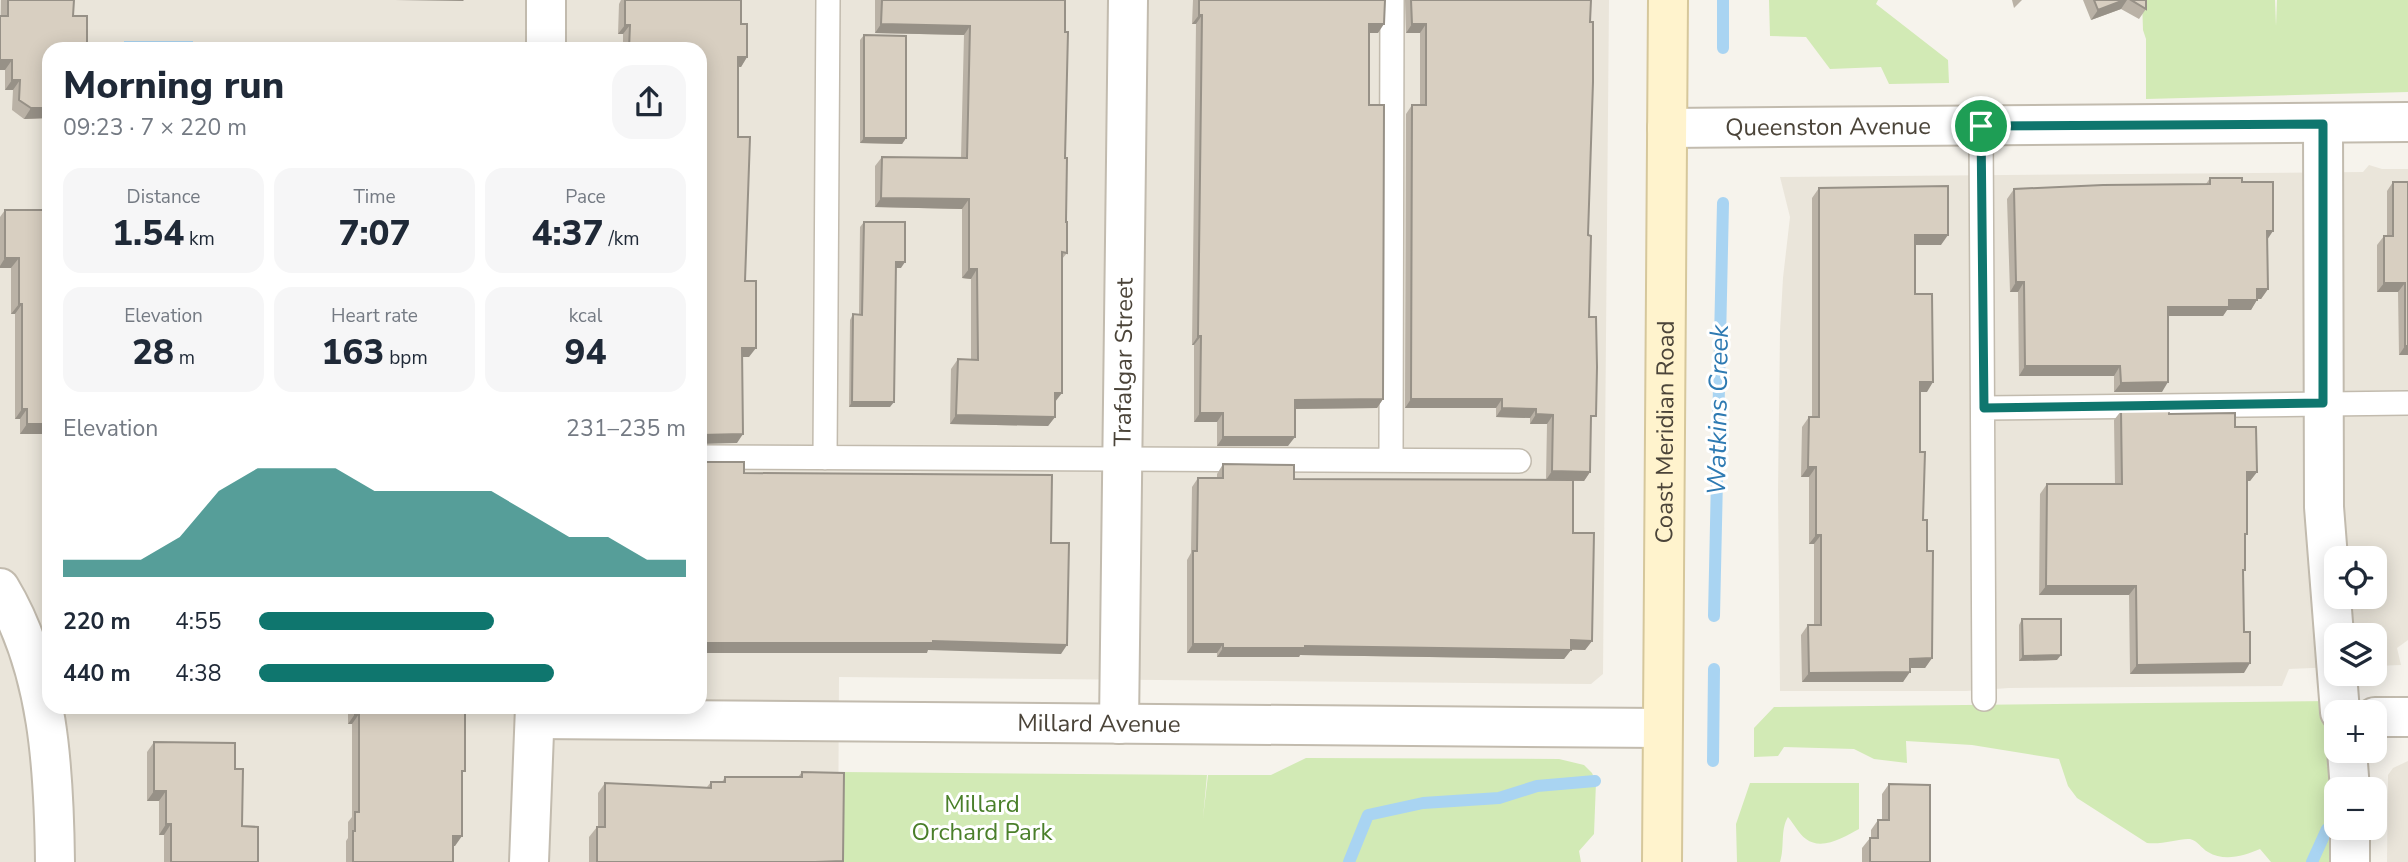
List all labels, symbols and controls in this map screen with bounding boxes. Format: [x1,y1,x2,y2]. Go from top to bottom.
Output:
text: Morning run [63,60,284,111]
button: share [612,65,686,139]
pin [1951,96,2011,156]
icon: arrive [1962,107,2000,145]
street label: Queenston Avenue [1725,110,1931,144]
text: 09:23 · 7 × 220 m [63,112,247,143]
text: Distance [127,184,200,210]
text: Time [353,184,396,210]
text: Pace [565,184,606,210]
text: 1.54 [112,210,184,257]
text: 7:07 [338,210,411,257]
text: 4:37 [531,210,604,257]
text: km [184,226,215,252]
text: /km [604,226,640,252]
street label: Trafalgar Street [1106,277,1141,446]
text: Elevation [124,303,203,329]
text: Heart rate [331,303,418,329]
text: kcal [569,303,602,329]
street label: Coast Meridian Road [1648,320,1682,544]
water label: Watkins Creek [1699,324,1737,495]
text: 28 [132,329,174,376]
text: 163 [321,329,384,376]
text: 94 [564,329,607,376]
text: m [174,345,195,371]
text: bpm [384,345,428,371]
text: Elevation [63,413,158,444]
text: 231–235 m [566,413,686,444]
map controls [2324,546,2387,840]
button: locate [2324,546,2387,609]
text: 220 m [63,606,131,637]
text: 4:55 [175,606,222,637]
button: layers [2324,623,2387,686]
text: 440 m [63,658,131,689]
text: 4:38 [175,658,222,689]
button: + [2324,700,2387,763]
street label: Millard Avenue [1017,707,1181,740]
button: − [2324,777,2387,840]
park label: Millard Orchard Park [912,788,1053,848]

